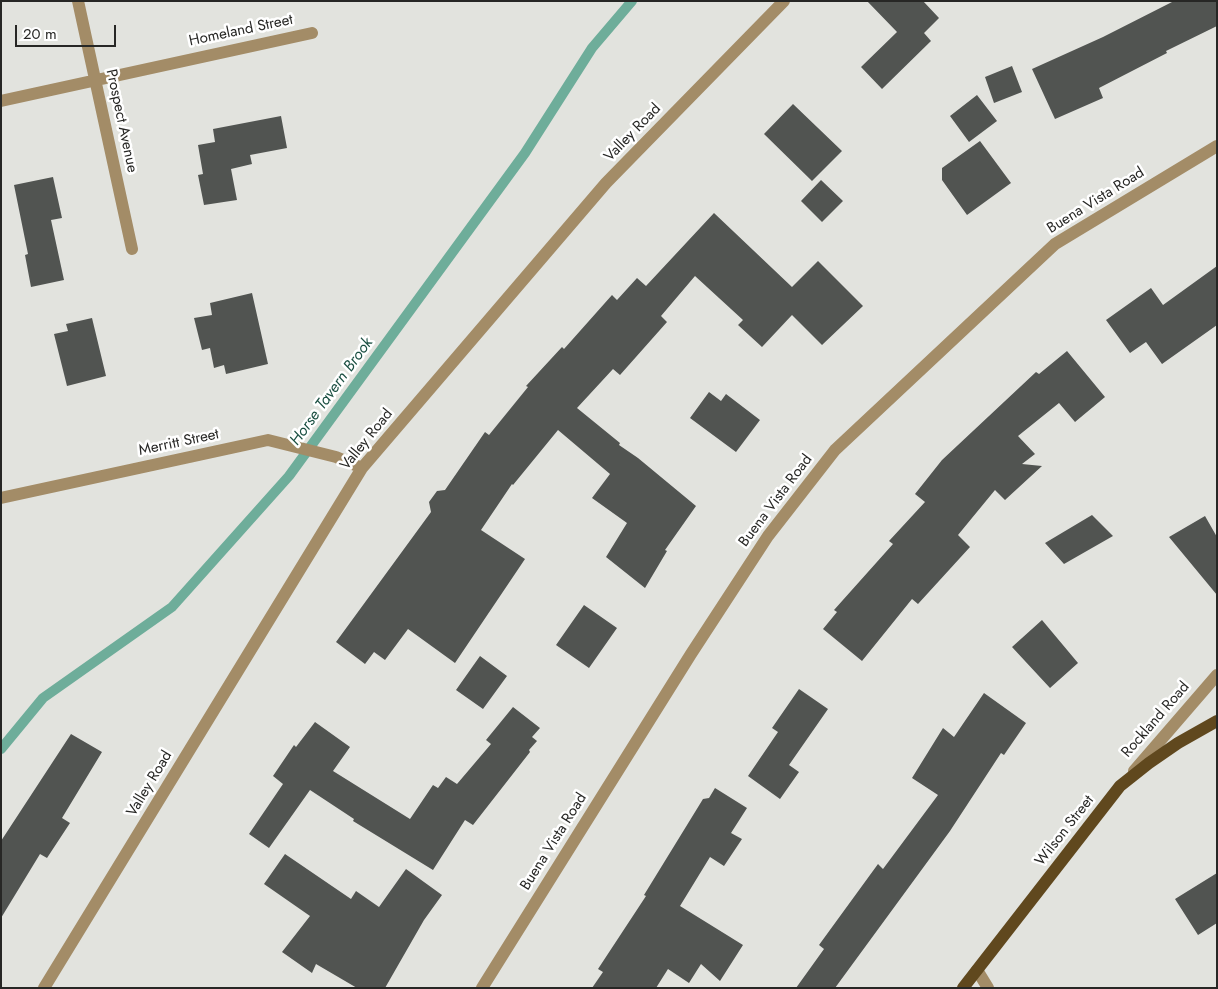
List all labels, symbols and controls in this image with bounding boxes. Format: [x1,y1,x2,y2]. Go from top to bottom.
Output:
street label: Homeland Street [187,11,295,51]
scale bar [18,15,119,47]
text: 20 m [23,23,57,45]
street label: Prospect Avenue [101,68,141,174]
street label: Valley Road [601,100,665,166]
street label: Buena Vista Road [1044,164,1148,238]
water label: Horse Tavern Brook [286,334,378,450]
street label: Valley Road [337,406,397,474]
street label: Merritt Street [137,426,221,460]
street label: Buena Vista Road [735,451,817,551]
street label: Rockland Road [1118,679,1194,761]
street label: Valley Road [123,748,177,820]
street label: Buena Vista Road [517,790,591,894]
street label: Wilson Street [1032,792,1098,870]

